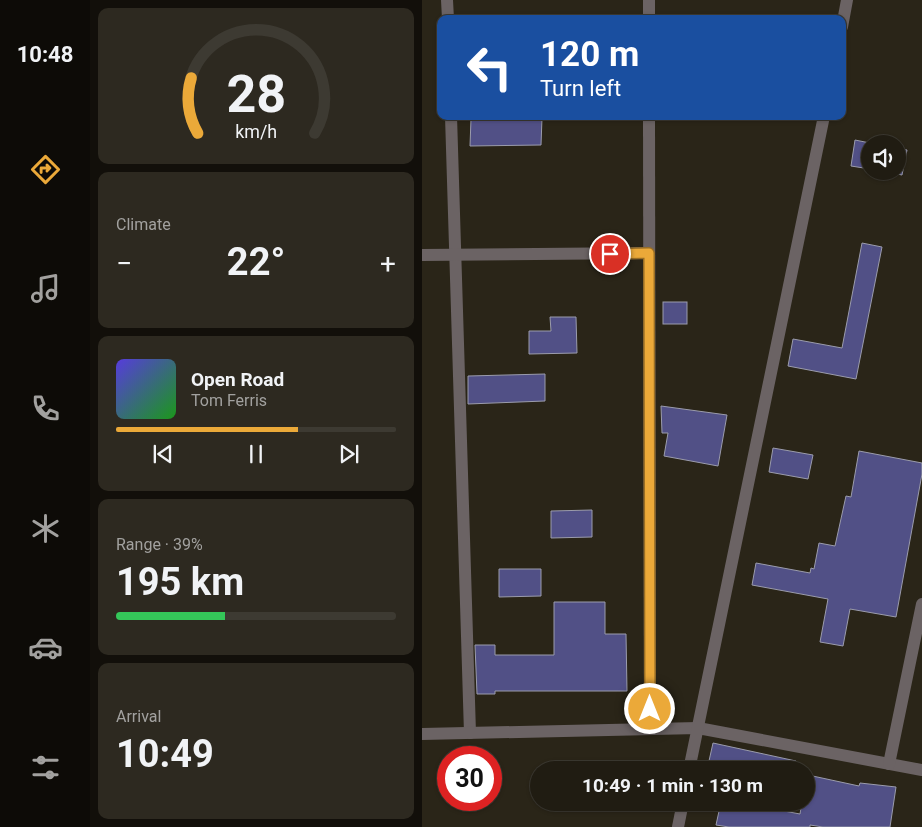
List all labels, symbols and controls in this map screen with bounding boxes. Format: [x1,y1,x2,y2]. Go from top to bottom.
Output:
text: 120 m [540,34,639,75]
icon: left [457,35,522,100]
text: 10:48 [17,42,73,67]
text: 28 [226,64,286,125]
text: Turn left [540,76,621,101]
text: km/h [235,121,277,142]
map controls [861,135,906,180]
button: sound [861,135,906,180]
icon: directions [28,152,63,187]
text: Climate [116,215,171,234]
pin [589,233,631,275]
text: 22° [227,240,285,284]
icon: arrive [596,240,624,268]
text: − [116,247,132,280]
text: + [380,247,396,280]
icon: music [28,271,63,306]
text: Open Road [191,368,284,391]
icon: phone [28,391,63,426]
text: Tom Ferris [191,391,267,410]
icon: previous [149,440,177,468]
icon: pause [242,440,270,468]
icon: next [335,440,363,468]
icon: climate [28,511,63,546]
text: Range · 39% [116,535,203,554]
text: 195 km [116,560,244,604]
icon: car [28,630,63,665]
position arrow [623,682,675,734]
text: Arrival [116,707,161,726]
text: 10:49 [116,732,214,776]
speed limit sign: 30 [437,746,502,811]
icon: filters [28,750,63,785]
text: 10:49 · 1 min · 130 m [582,774,763,797]

